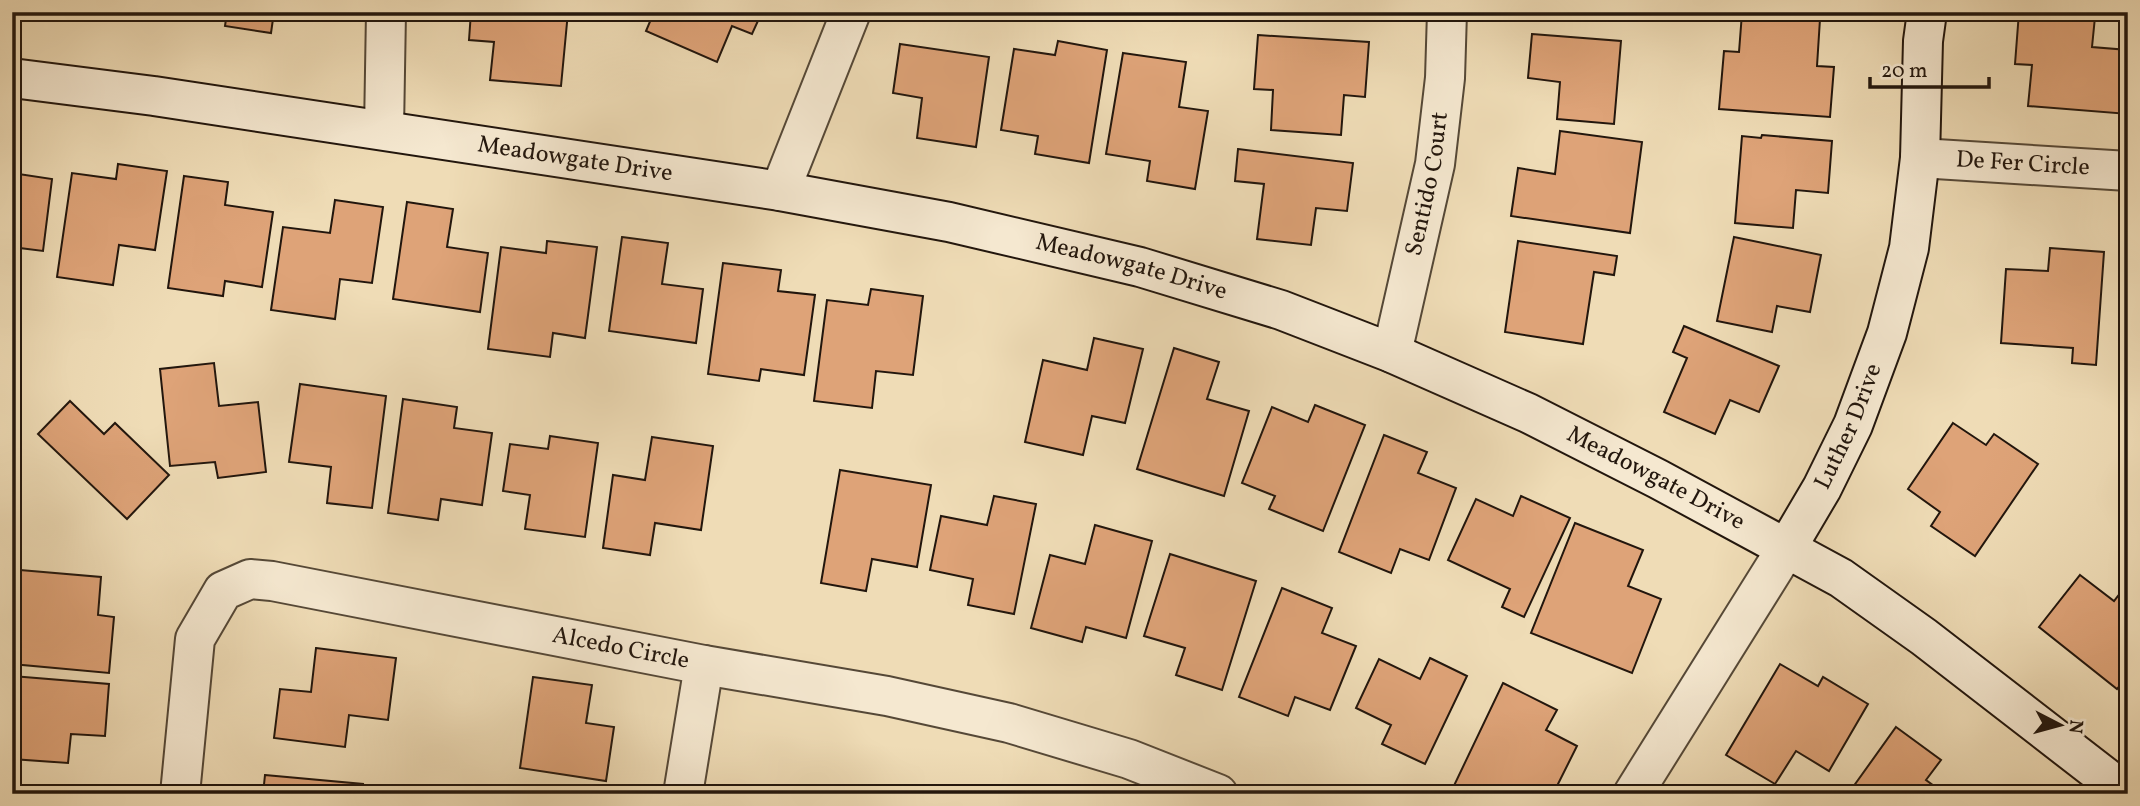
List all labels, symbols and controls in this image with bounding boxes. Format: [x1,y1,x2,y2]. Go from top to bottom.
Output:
scale bar [1870,46,1990,90]
text: 20 m [1881,57,1927,86]
street label: Sentido Court [1398,110,1458,259]
street label: Meadowgate Drive [475,128,675,191]
street label: De Fer Circle [1955,143,2091,186]
street label: Meadowgate Drive [1032,226,1231,310]
street label: Luther Drive [1807,359,1891,496]
street label: Meadowgate Drive [1561,418,1751,540]
street label: Alcedo Circle [549,619,692,679]
north arrow [2024,690,2094,760]
text: N [2061,718,2089,735]

